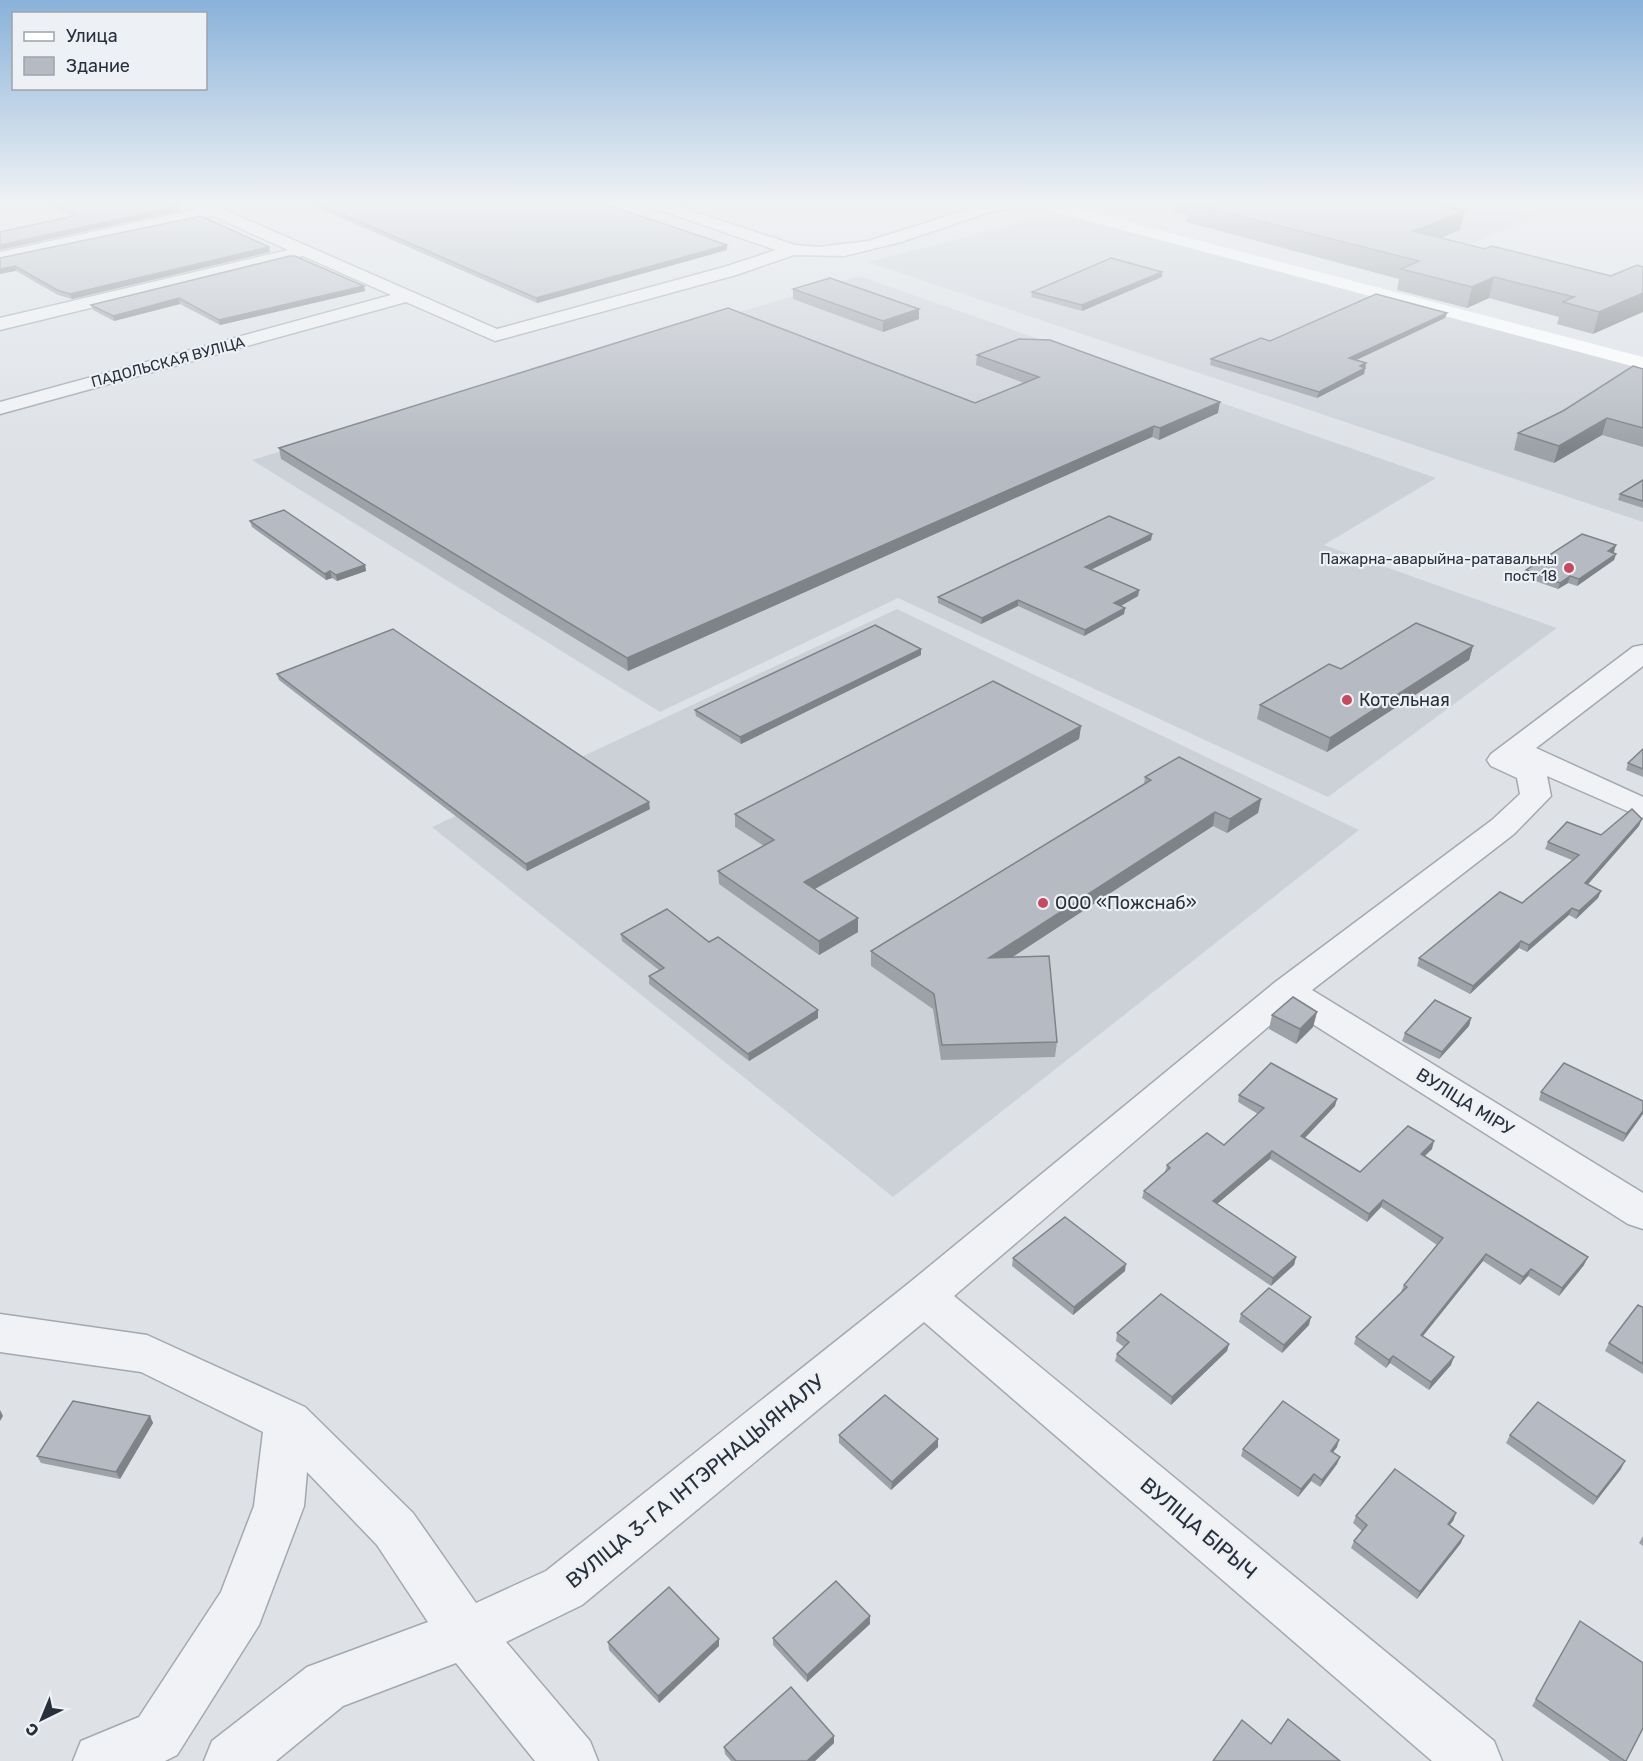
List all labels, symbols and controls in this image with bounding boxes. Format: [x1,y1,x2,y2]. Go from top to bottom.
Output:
legend [12,12,207,90]
text: Улица [66,25,118,47]
text: Здание [66,55,130,77]
street label: ПАДОЛЬСКАЯ ВУЛІЦА [89,333,247,391]
place label: Пажарна-аварыйна-ратавальны пост 18 [1320,550,1557,585]
marker: Пажарна-аварыйна-ратавальны пост 18 [1562,561,1576,575]
place label: Котельная [1359,689,1450,711]
marker: Котельная [1340,693,1354,707]
place label: ООО «Пожснаб» [1055,892,1197,914]
marker: ООО «Пожснаб» [1036,896,1050,910]
street label: ВУЛІЦА МІРУ [1412,1063,1518,1141]
street label: ВУЛІЦА 3-ГА ІНТЭРНАЦЫЯНАЛУ [561,1368,830,1593]
street label: ВУЛІЦА БІРЫЧ [1136,1472,1262,1584]
north arrow [12,1689,72,1749]
text: С [22,1719,43,1740]

